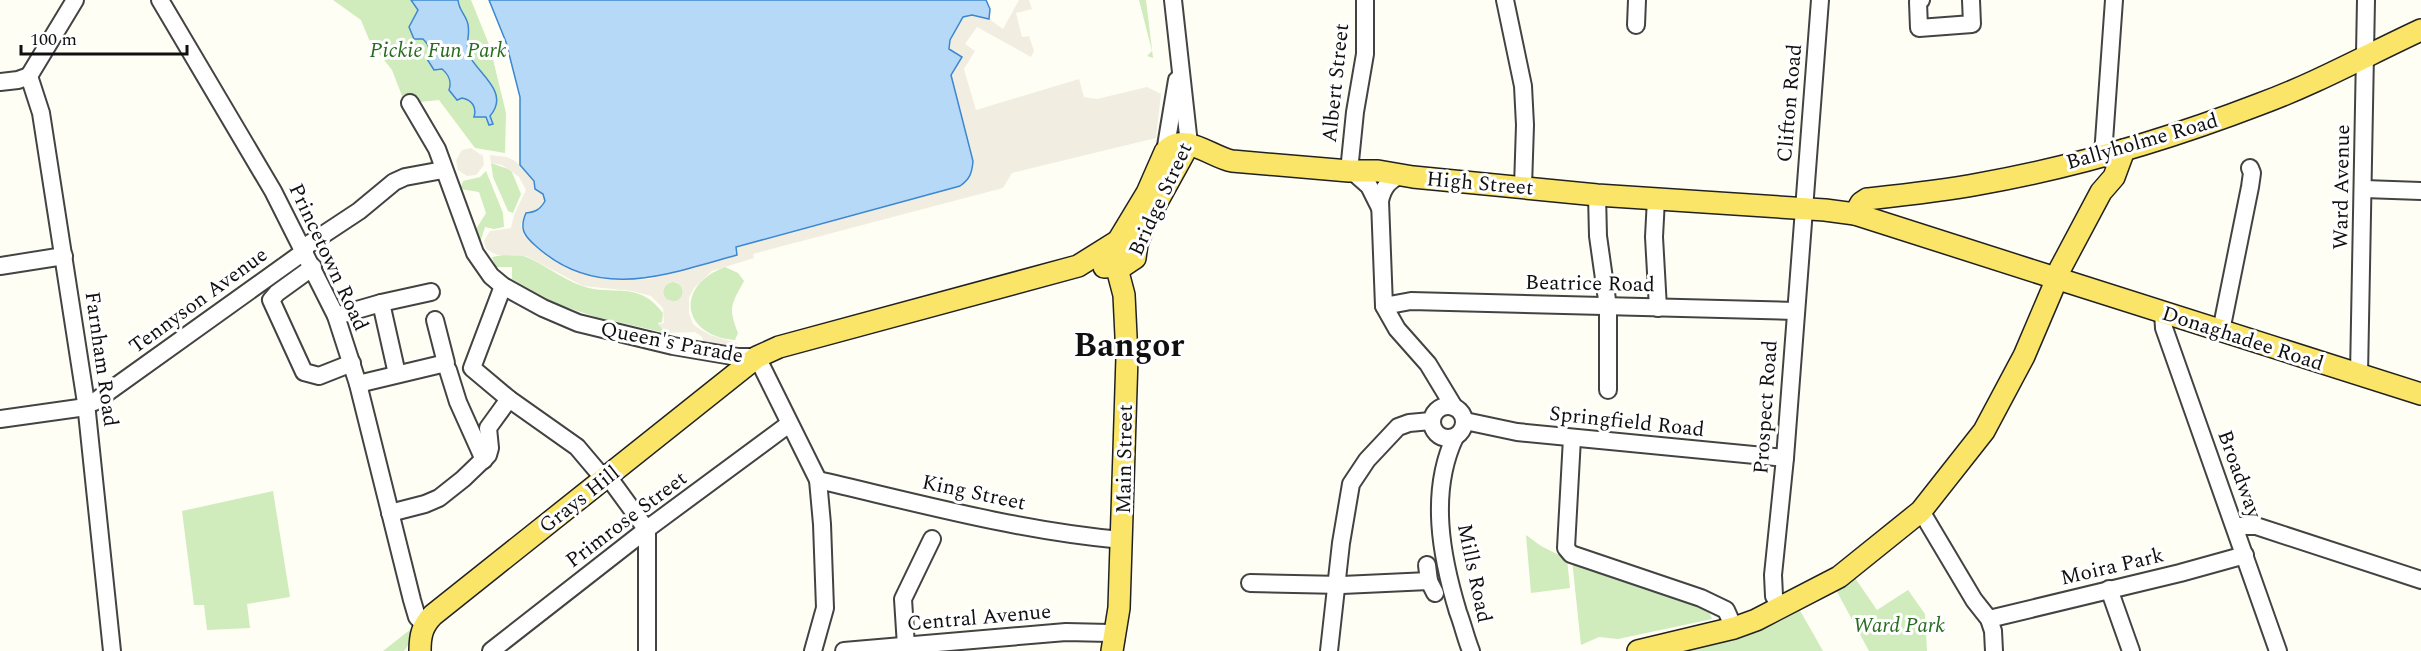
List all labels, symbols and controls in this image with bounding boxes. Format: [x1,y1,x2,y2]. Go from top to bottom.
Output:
scale bar [21,18,188,56]
street label: Albert Street [1314,22,1358,144]
text: 100 m [30,26,77,53]
park label: Pickie Fun Park [369,35,507,67]
street label: Clifton Road [1769,43,1811,164]
street label: Ballyholme Road [2062,105,2222,179]
street label: Ward Avenue [2325,124,2359,250]
street label: Bridge Street [1121,137,1201,262]
street label: High Street [1425,163,1535,205]
street label: Princetown Road [280,178,376,337]
street label: Tennyson Avenue [123,239,275,362]
street label: Beatrice Road [1525,267,1655,301]
street label: Farnham Road [76,289,126,429]
street label: Donaghadee Road [2158,298,2328,380]
street label: Queen's Parade [598,313,746,373]
district label: Bangor [1074,321,1184,371]
street label: Prospect Road [1745,339,1787,475]
street label: Springfield Road [1548,398,1706,446]
street label: Main Street [1108,404,1142,514]
street label: Broadway [2208,426,2270,524]
street label: Grays Hill [532,458,627,542]
street label: Primrose Street [559,463,694,576]
street label: King Street [919,466,1029,520]
street label: Mills Road [1448,521,1500,626]
street label: Moira Park [2057,539,2167,594]
street label: Central Avenue [906,596,1053,640]
park label: Ward Park [1853,610,1945,642]

